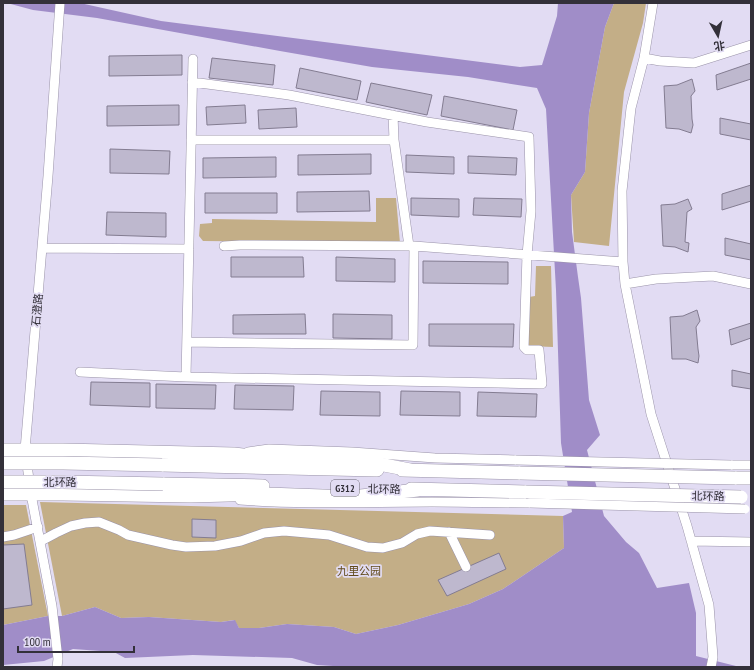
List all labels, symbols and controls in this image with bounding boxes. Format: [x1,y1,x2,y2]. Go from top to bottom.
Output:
north arrow [698,16,738,56]
text: 北 [713,38,726,54]
street label: 石澄路 [29,293,45,327]
street label: 北环路 [44,475,77,489]
road number: G312 [331,480,359,496]
street label: 北环路 [367,482,401,496]
street label: 北环路 [691,489,725,503]
park label: 九里公园 [337,564,381,578]
scale bar [18,628,134,654]
text: 100 m [24,634,51,649]

